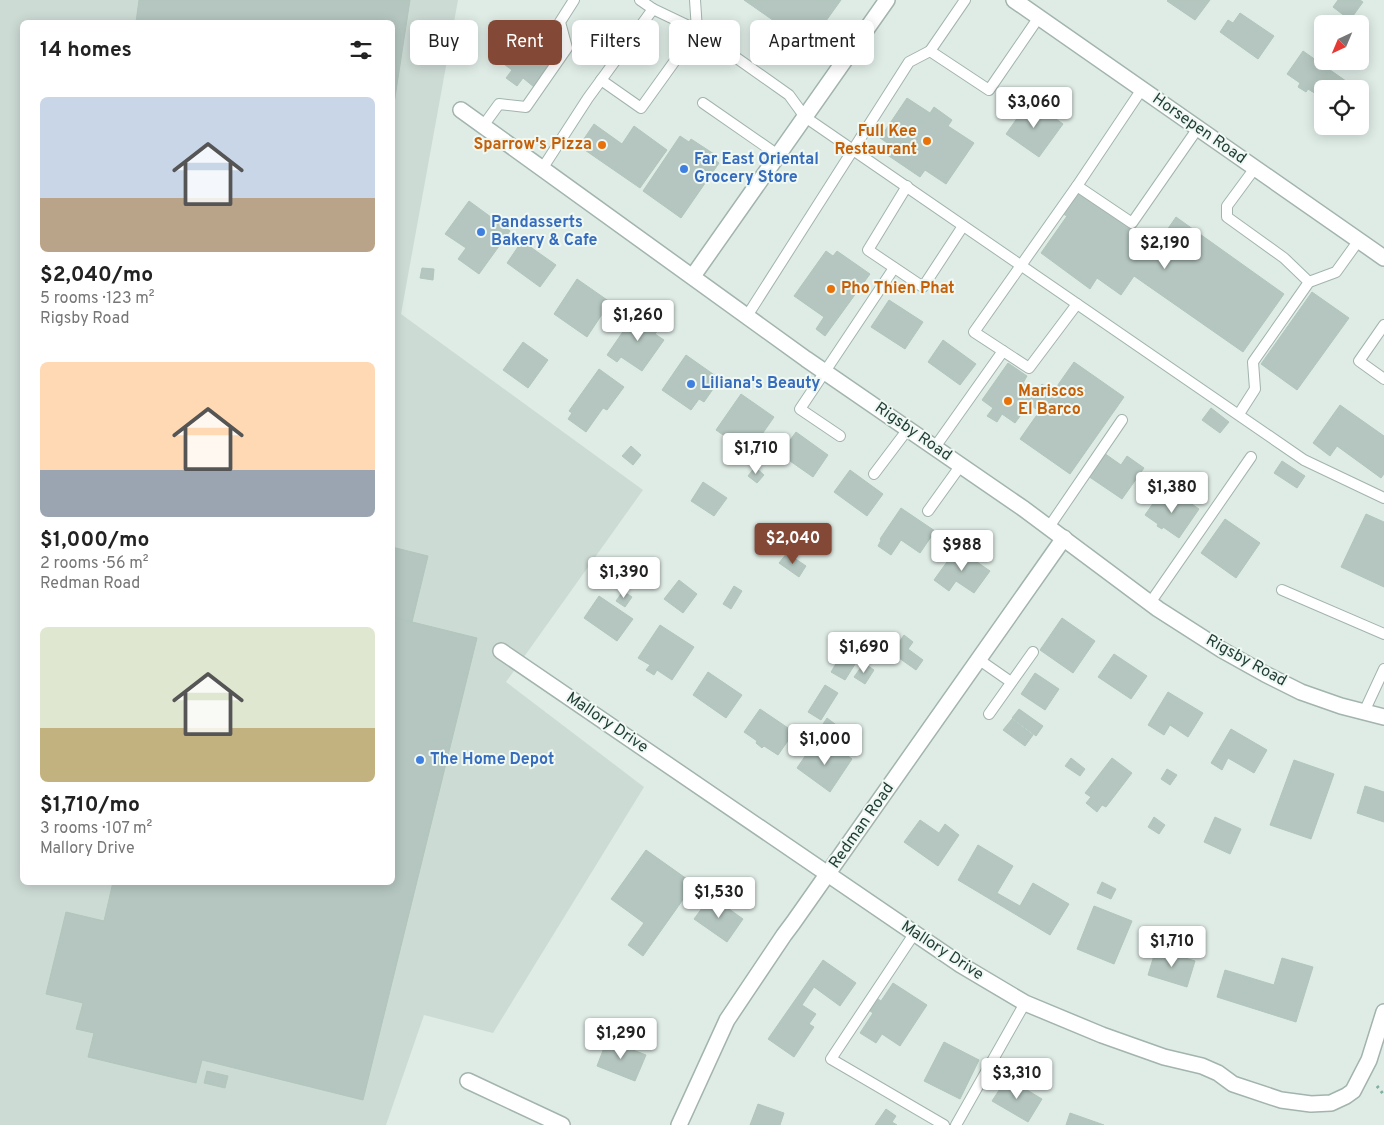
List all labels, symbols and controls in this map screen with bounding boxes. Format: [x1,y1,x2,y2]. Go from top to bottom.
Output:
north arrow [1314,15,1369,70]
map controls [1314,15,1369,135]
chip: Buy [410,20,478,65]
chip: Rent [488,20,562,65]
chip: Filters [572,20,659,65]
chip: New [669,20,740,65]
chip: Apartment [750,20,874,65]
icon: filters [347,36,375,64]
text: 14 homes [40,37,132,64]
button: locate [1314,80,1369,135]
pin: $3,060 [993,86,1075,129]
street label: Horsepen Road [1148,89,1250,169]
text: $3,060 [1007,93,1061,113]
place label: Full Kee Restaurant [834,122,917,160]
icon: home [163,129,253,219]
place label: Sparrow's Pizza [473,135,592,155]
marker: Full Kee Restaurant [921,135,933,147]
marker: Sparrow's Pizza [596,139,608,151]
place label: Far East Oriental Grocery Store [694,150,819,188]
marker: Far East Oriental Grocery Store [678,163,690,175]
place label: Pandasserts Bakery & Cafe [491,213,597,251]
marker: Pandasserts Bakery & Cafe [475,226,487,238]
pin: $2,190 [1124,228,1206,270]
text: $2,190 [1140,234,1190,254]
text: $2,040/mo [40,262,153,289]
place label: Pho Thien Phat [841,279,955,299]
marker: Pho Thien Phat [825,283,837,295]
text: 5 rooms · 123 m² [40,289,155,309]
pin: $1,260 [597,300,679,342]
text: $1,260 [613,306,663,326]
text: Rigsby Road [40,309,129,329]
place label: Liliana's Beauty [701,374,820,394]
marker: Liliana's Beauty [685,378,697,390]
place label: Mariscos El Barco [1018,382,1084,420]
icon: home [163,394,253,484]
marker: Mariscos El Barco [1002,395,1014,407]
street label: Rigsby Road [871,398,955,466]
pin: $1,710 [715,432,797,475]
text: $1,710 [734,439,778,459]
pin: $1,380 [1131,472,1213,514]
text: $1,380 [1147,478,1197,498]
pin: $2,040 [752,522,834,565]
text: $1,000/mo [40,527,150,554]
text: $2,040 [766,529,820,549]
pin: $988 [932,530,992,572]
text: $988 [942,536,982,556]
text: 2 rooms · 56 m² [40,554,149,574]
pin: $1,390 [583,556,665,599]
text: $1,390 [599,563,649,583]
text: Redman Road [40,574,140,594]
street label: Rigsby Road [1202,631,1290,691]
pin: $1,690 [823,632,905,674]
text: $1,690 [839,638,889,658]
icon: home [163,659,253,749]
street label: Mallory Drive [562,688,652,758]
pin: $1,000 [784,724,866,766]
text: $1,000 [799,730,851,750]
place label: The Home Depot [430,750,554,770]
marker: The Home Depot [414,754,426,766]
street label: Redman Road [825,779,899,873]
text: $1,710/mo [40,792,140,819]
text: 3 rooms · 107 m² [40,819,152,839]
text: Mallory Drive [40,839,135,859]
pin: $1,530 [678,876,760,919]
text: $1,530 [694,883,744,903]
street label: Mallory Drive [897,917,987,985]
pin: $1,710 [1131,926,1213,968]
text: $1,710 [1150,932,1194,952]
pin: $1,290 [580,1018,662,1060]
text: $1,290 [596,1024,646,1044]
pin: $3,310 [976,1058,1058,1100]
text: $3,310 [992,1064,1042,1084]

